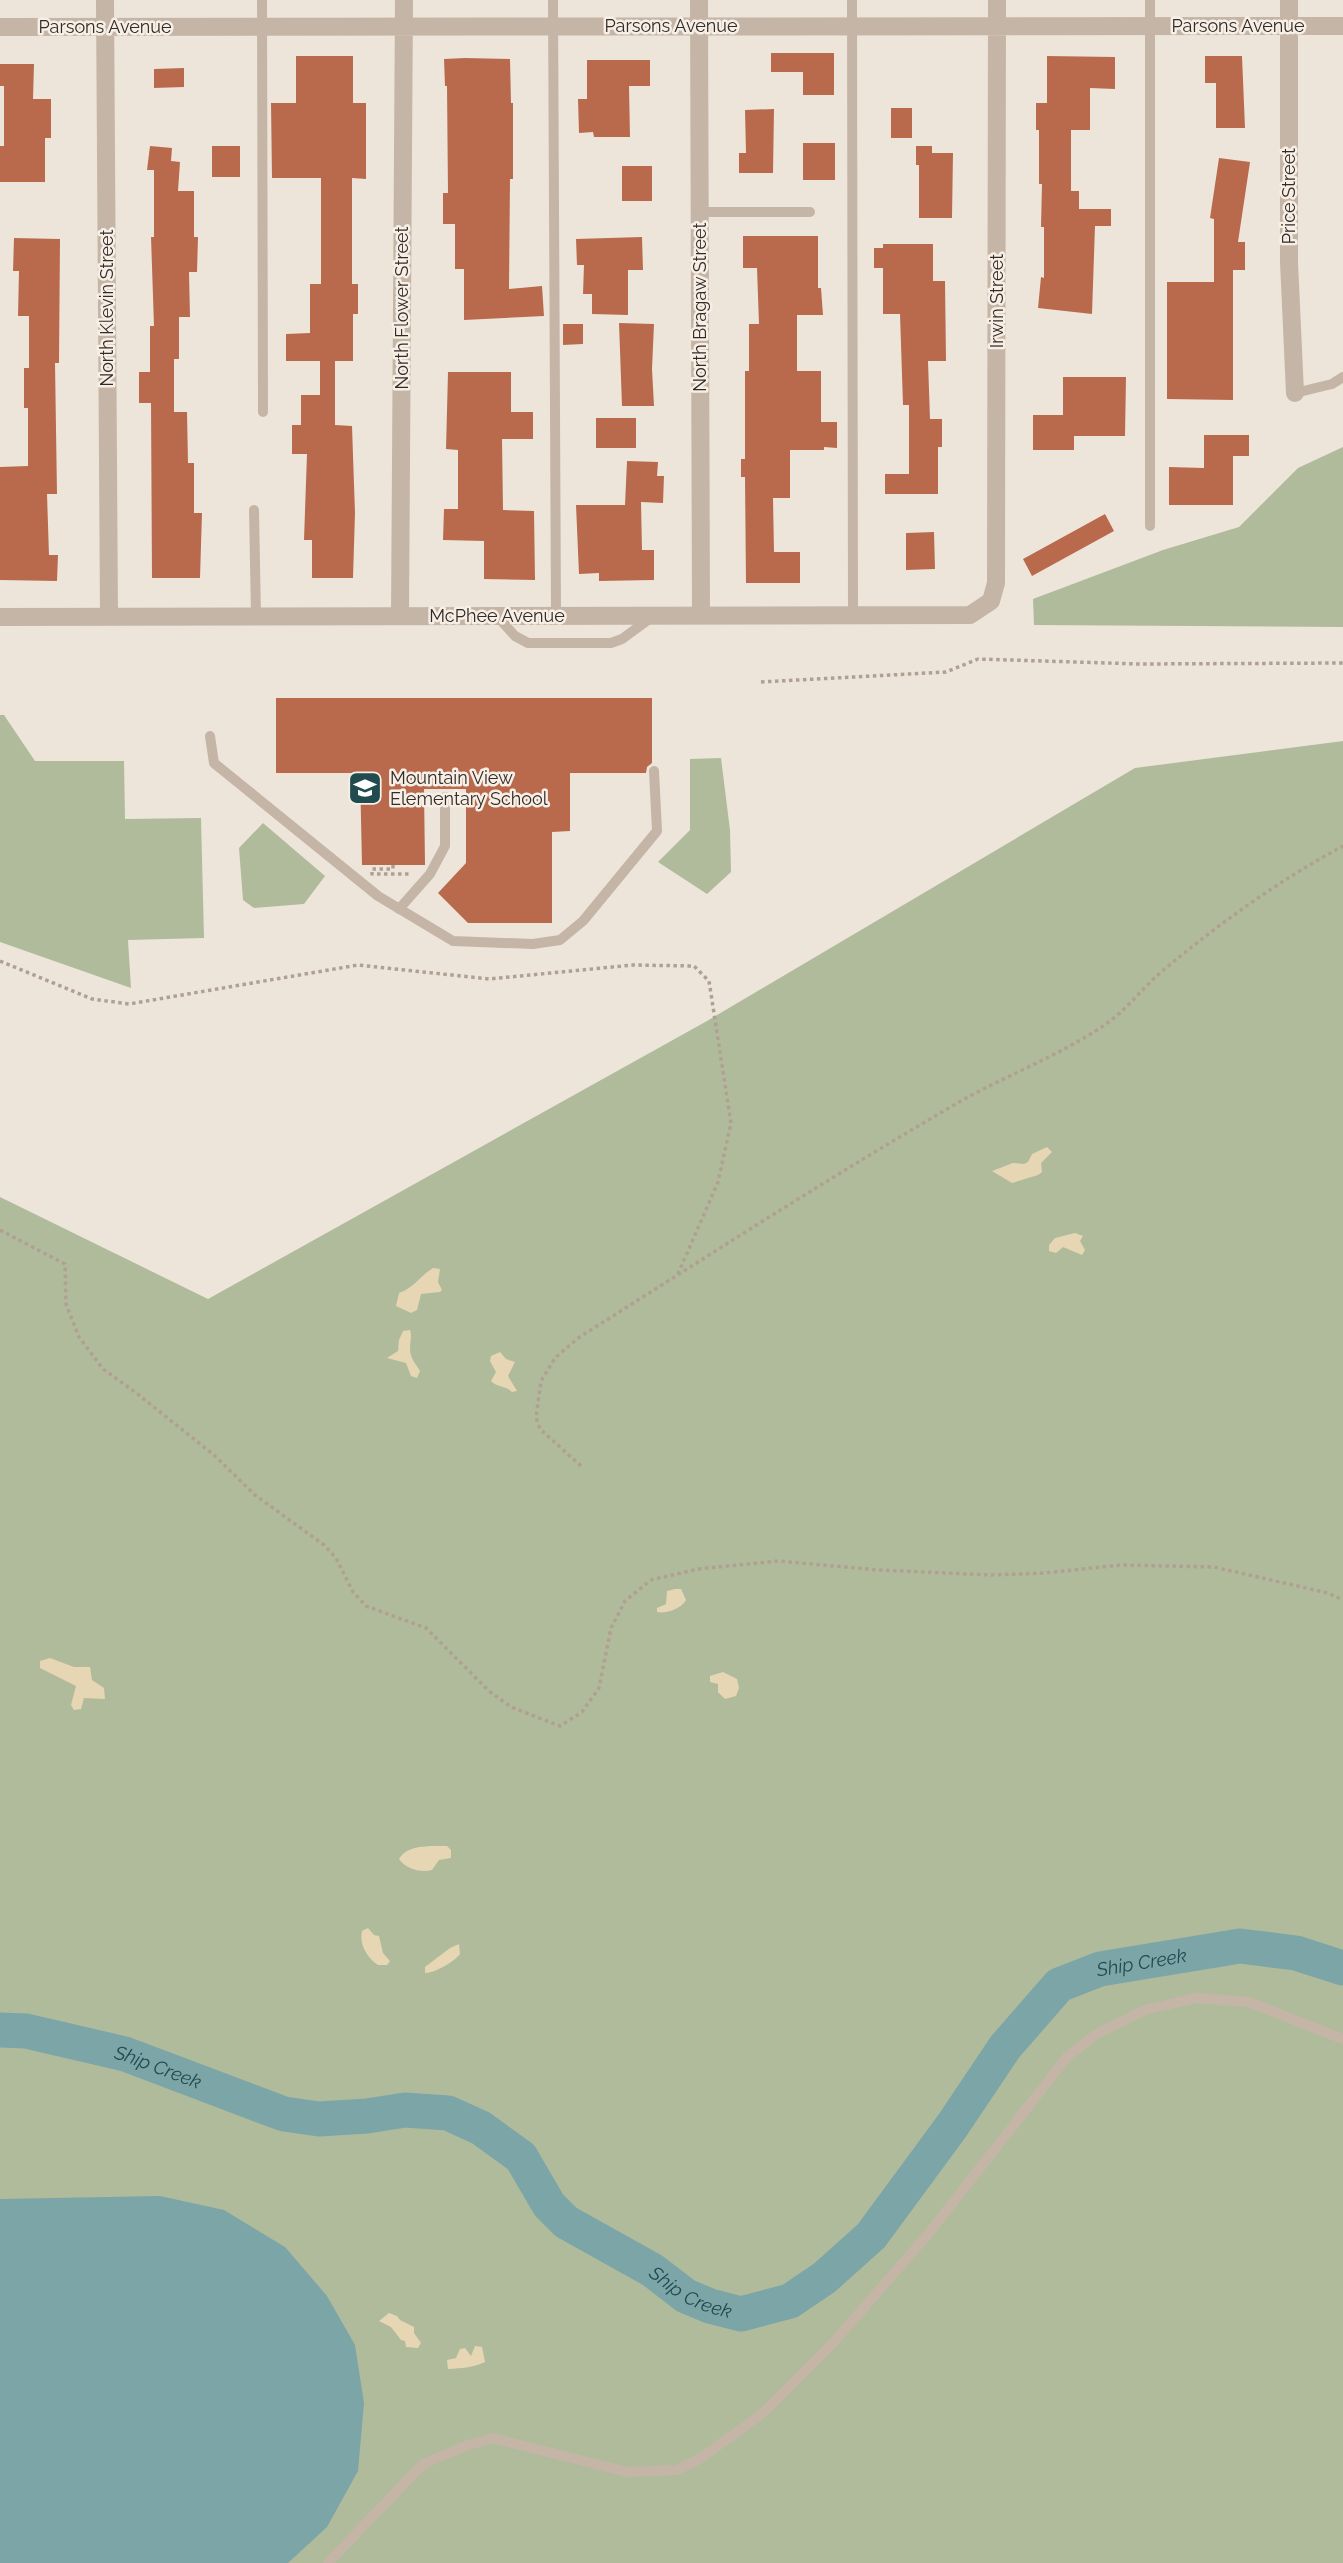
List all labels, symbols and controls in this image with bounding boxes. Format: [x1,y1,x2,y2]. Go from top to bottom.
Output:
street label: Parsons Avenue [604,15,738,36]
street label: Parsons Avenue [1171,15,1305,36]
street label: Parsons Avenue [38,16,172,37]
street label: Price Street [1278,148,1299,244]
street label: North Bragaw Street [689,222,710,392]
street label: North Flower Street [391,226,412,390]
street label: North Klevin Street [96,229,117,387]
street label: Irwin Street [986,254,1007,348]
street label: McPhee Avenue [429,605,565,626]
place label: Mountain View Elementary School [390,767,548,809]
school or university icon: Mountain View Elementary School [346,769,384,807]
water label: Ship Creek [1094,1944,1188,1981]
water label: Ship Creek [112,2041,205,2093]
water label: Ship Creek [645,2261,734,2322]

